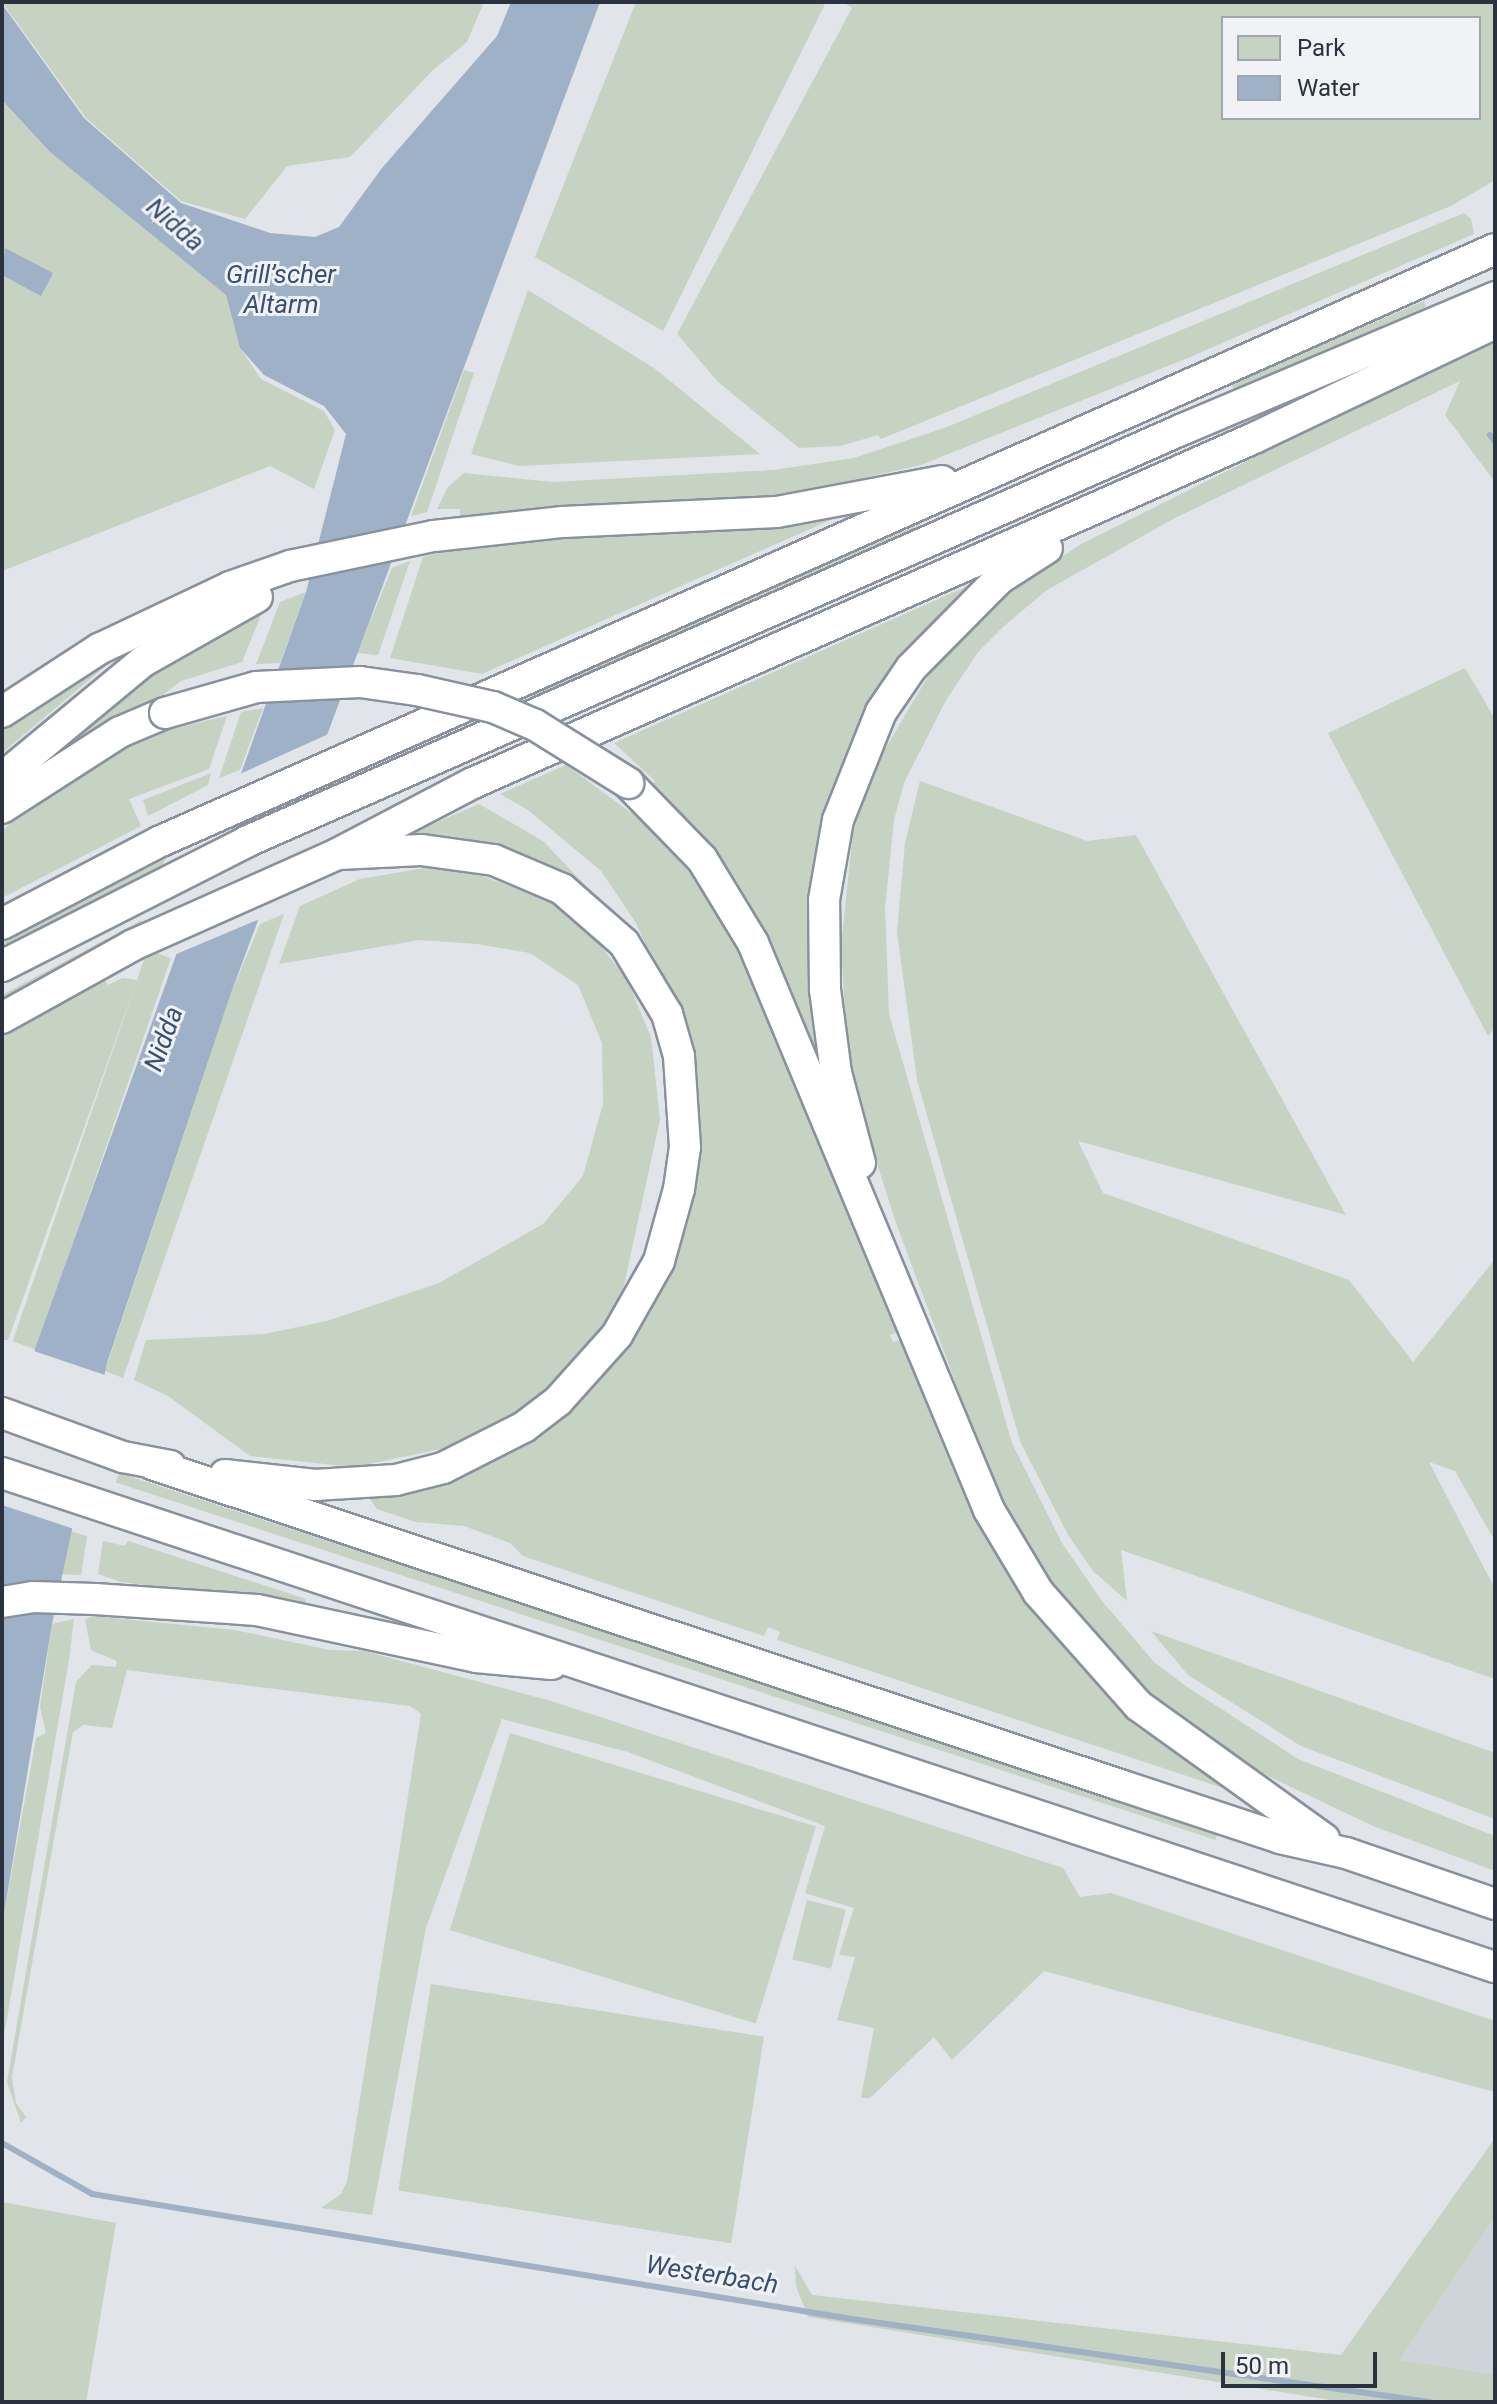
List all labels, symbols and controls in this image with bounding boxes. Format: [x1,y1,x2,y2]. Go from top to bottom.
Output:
legend [1221,16,1481,120]
text: Park [1297,34,1345,62]
text: Water [1297,74,1360,102]
water label: Nidda [140,191,210,259]
water label: Grill’scher Altarm [226,259,336,320]
water label: Nidda [138,1003,190,1075]
water label: Westerbach [644,2249,780,2301]
scale bar [1225,2336,1381,2386]
text: 50 m [1235,2352,1289,2380]

